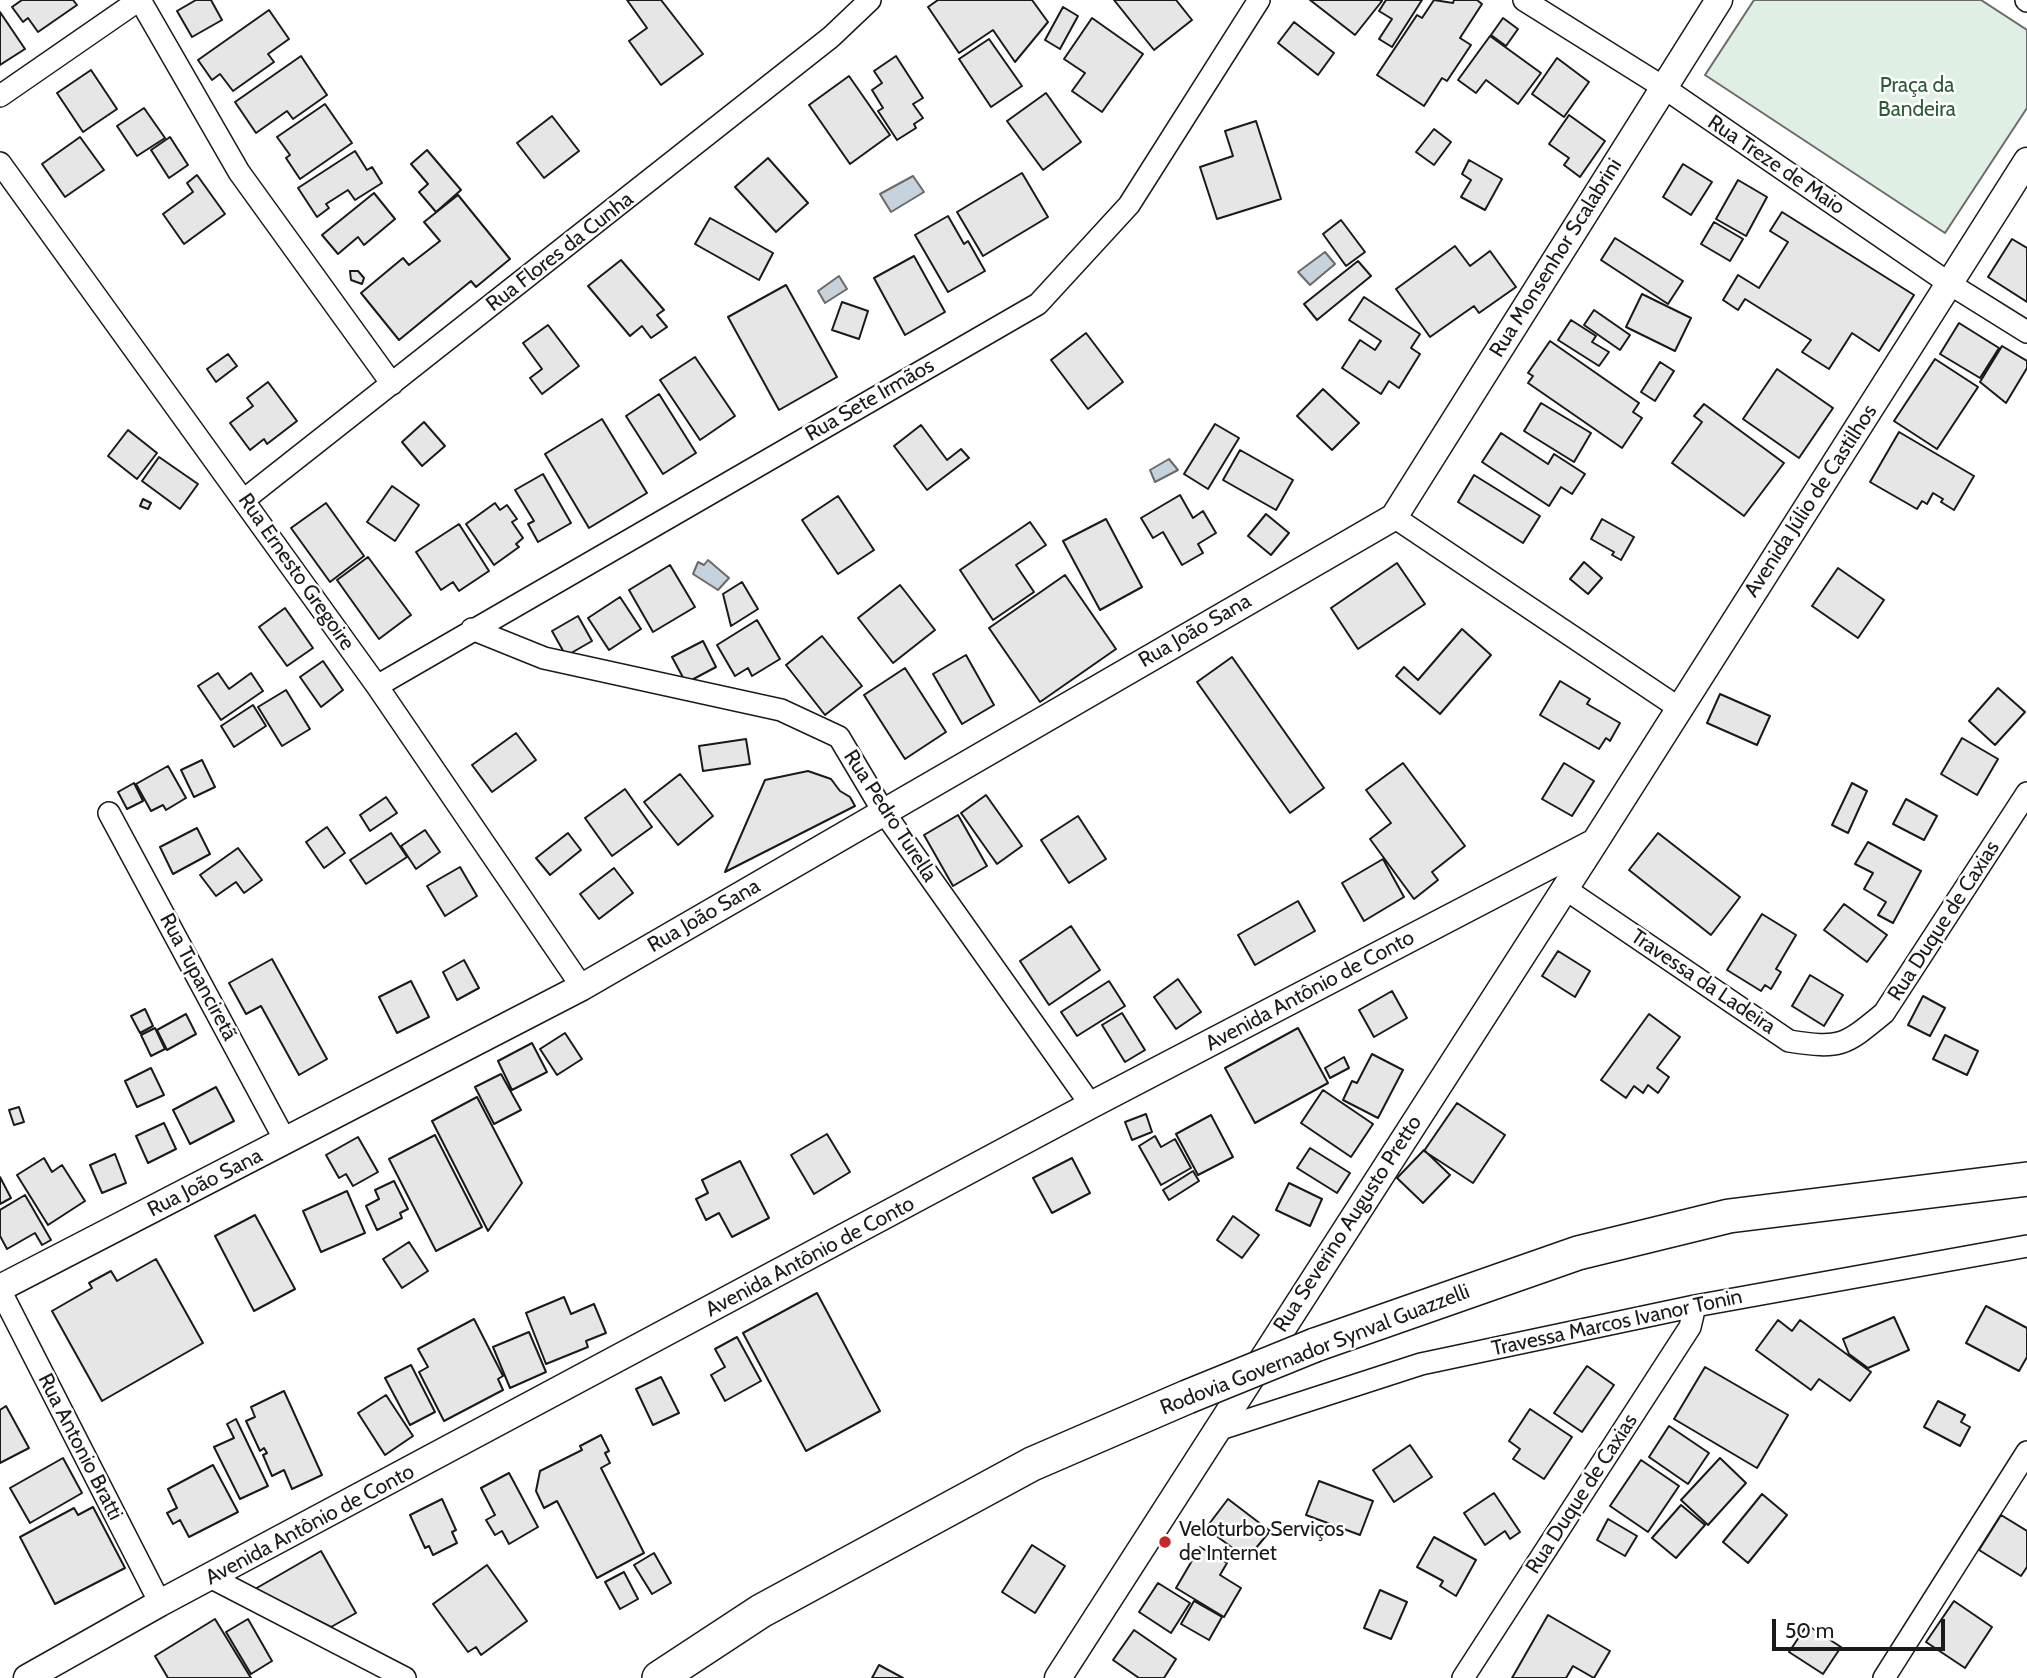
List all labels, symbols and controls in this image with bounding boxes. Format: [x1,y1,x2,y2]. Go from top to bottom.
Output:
park label: Praça da Bandeira [1878,73,1956,123]
street label: Rua Treze de Maio [1703,110,1849,220]
street label: Rua Monsenhor Scalabrini [1484,154,1628,362]
street label: Rua Flores da Cunha [482,187,638,317]
street label: Rua Sete Irmãos [801,353,939,447]
street label: Avenida Júlio de Castilhos [1739,400,1883,602]
street label: Rua Ernesto Gregoire [232,489,360,655]
street label: Rua João Sana [1134,589,1256,673]
street label: Rua Pedro Turella [838,745,942,887]
street label: Rua Duque de Caxias [1883,836,2005,1006]
street label: Rua João Sana [643,874,765,958]
street label: Rua Tupanciretã [154,909,242,1045]
street label: Travessa da Ladeira [1626,924,1780,1040]
street label: Avenida Antônio de Conto [1201,925,1419,1057]
street label: Rua Severino Augusto Pretto [1269,1111,1427,1337]
street label: Rua João Sana [143,1143,267,1223]
street label: Avenida Antônio de Conto [701,1191,919,1323]
street label: Rodovia Governador Synval Guazzelli [1157,1279,1473,1421]
street label: Travessa Marcos Ivanor Tonin [1489,1284,1745,1362]
street label: Rua Antonio Bratti [32,1370,128,1524]
street label: Rua Duque de Caxias [1521,1409,1643,1579]
street label: Avenida Antônio de Conto [201,1459,419,1591]
place label: Veloturbo Serviços de Internet [1179,1517,1344,1567]
marker: Veloturbo Serviços de Internet [1157,1534,1173,1550]
scale bar [1775,1604,1948,1648]
text: 50 m [1785,1618,1834,1643]

